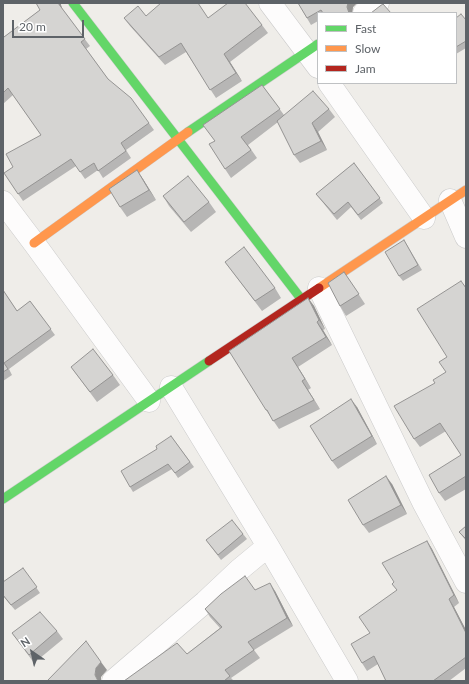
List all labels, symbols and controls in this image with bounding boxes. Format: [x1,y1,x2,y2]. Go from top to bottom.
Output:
scale bar [14,12,86,38]
legend [317,12,457,84]
text: 20 m [19,19,46,34]
text: Fast [355,21,376,36]
text: Slow [355,41,380,56]
text: Jam [355,61,376,76]
north arrow [12,632,52,672]
text: N [18,634,32,649]

